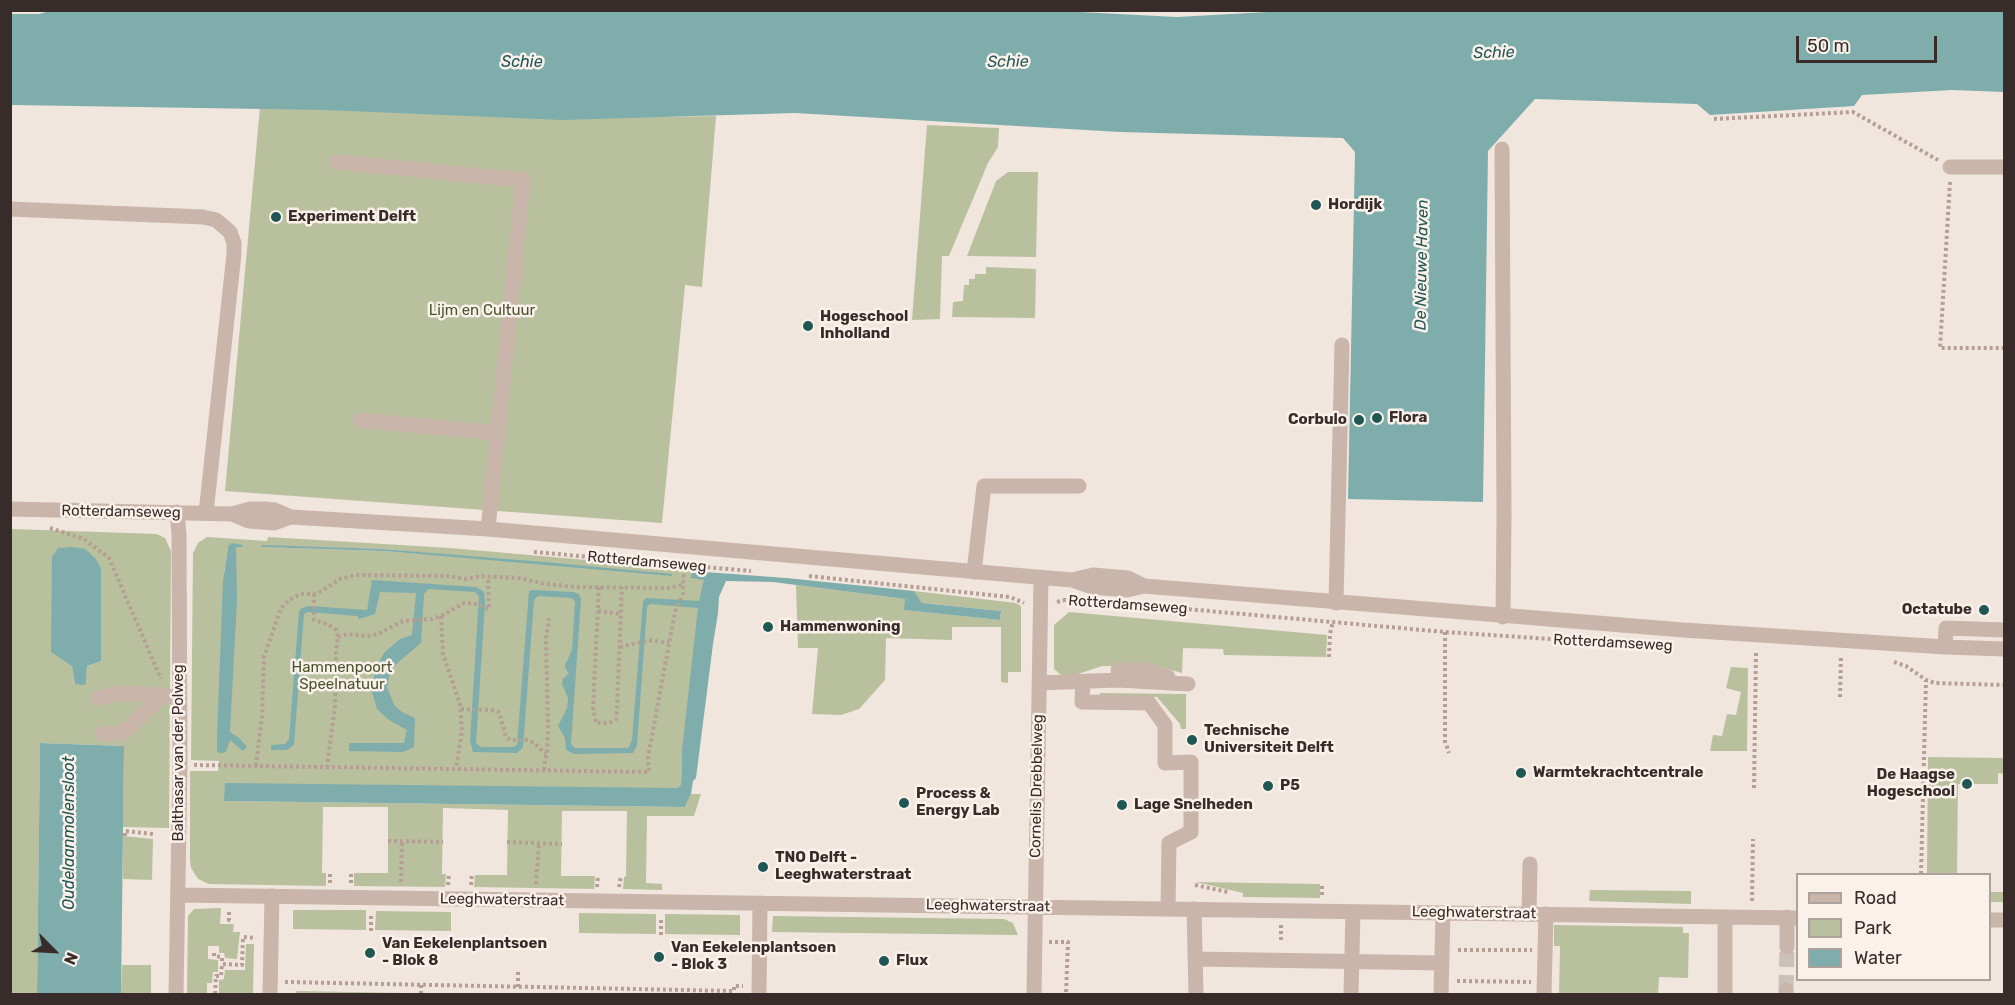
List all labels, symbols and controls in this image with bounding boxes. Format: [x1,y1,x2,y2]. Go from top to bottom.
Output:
scale bar [1799,24,1940,62]
text: 50 m [1807,35,1850,57]
water label: Schie [1473,43,1515,63]
water label: Schie [501,52,543,72]
water label: Schie [987,52,1029,72]
place label: Hordijk [1328,196,1382,214]
marker: Hordijk [1309,198,1323,212]
water label: De Nieuwe Haven [1411,199,1433,331]
place label: Experiment Delft [288,208,416,226]
marker: Experiment Delft [269,210,283,224]
park label: Lijm en Cultuur [429,302,535,320]
place label: Hogeschool Inholland [820,308,908,343]
marker: Hogeschool Inholland [801,319,815,333]
place label: Flora [1389,409,1427,427]
place label: Corbulo [1288,411,1347,429]
marker: Flora [1370,411,1384,425]
marker: Corbulo [1352,413,1366,427]
street label: Rotterdamseweg [61,502,181,522]
street label: Rotterdamseweg [587,548,707,576]
street label: Rotterdamseweg [1068,592,1188,618]
place label: Octatube [1902,601,1972,619]
marker: Octatube [1977,603,1991,617]
place label: Hammenwoning [780,618,901,636]
marker: Hammenwoning [761,620,775,634]
street label: Rotterdamseweg [1553,631,1673,655]
park label: Hammenpoort Speelnatuur [292,659,392,694]
street label: Balthasar van der Polweg [170,664,188,842]
street label: Cornelis Drebbelweg [1027,714,1047,858]
place label: Technische Universiteit Delft [1204,722,1334,757]
marker: Technische Universiteit Delft [1185,733,1199,747]
water label: Oudelaanmolensloot [59,756,79,910]
place label: Warmtekrachtcentrale [1533,764,1703,782]
marker: Warmtekrachtcentrale [1514,766,1528,780]
place label: De Haagse Hogeschool [1867,766,1955,801]
place label: P5 [1280,777,1300,795]
marker: De Haagse Hogeschool [1960,777,1974,791]
marker: P5 [1261,779,1275,793]
place label: Process & Energy Lab [916,785,1000,820]
marker: Process & Energy Lab [897,796,911,810]
place label: Lage Snelheden [1134,796,1253,814]
marker: Lage Snelheden [1115,798,1129,812]
place label: TNO Delft - Leeghwaterstraat [775,849,911,884]
marker: TNO Delft - Leeghwaterstraat [756,860,770,874]
legend [1796,873,1991,981]
text: Road [1854,887,1897,909]
street label: Leeghwaterstraat [440,890,564,910]
street label: Leeghwaterstraat [926,896,1050,916]
street label: Leeghwaterstraat [1412,903,1536,923]
text: Park [1854,917,1891,939]
north arrow [24,921,84,981]
place label: Van Eekelenplantsoen - Blok 8 [382,935,547,970]
place label: Van Eekelenplantsoen - Blok 3 [671,939,836,974]
marker: Van Eekelenplantsoen - Blok 8 [363,946,377,960]
text: Water [1854,947,1902,969]
text: N [60,949,82,968]
marker: Van Eekelenplantsoen - Blok 3 [652,950,666,964]
place label: Flux [896,952,928,970]
marker: Flux [877,954,891,968]

